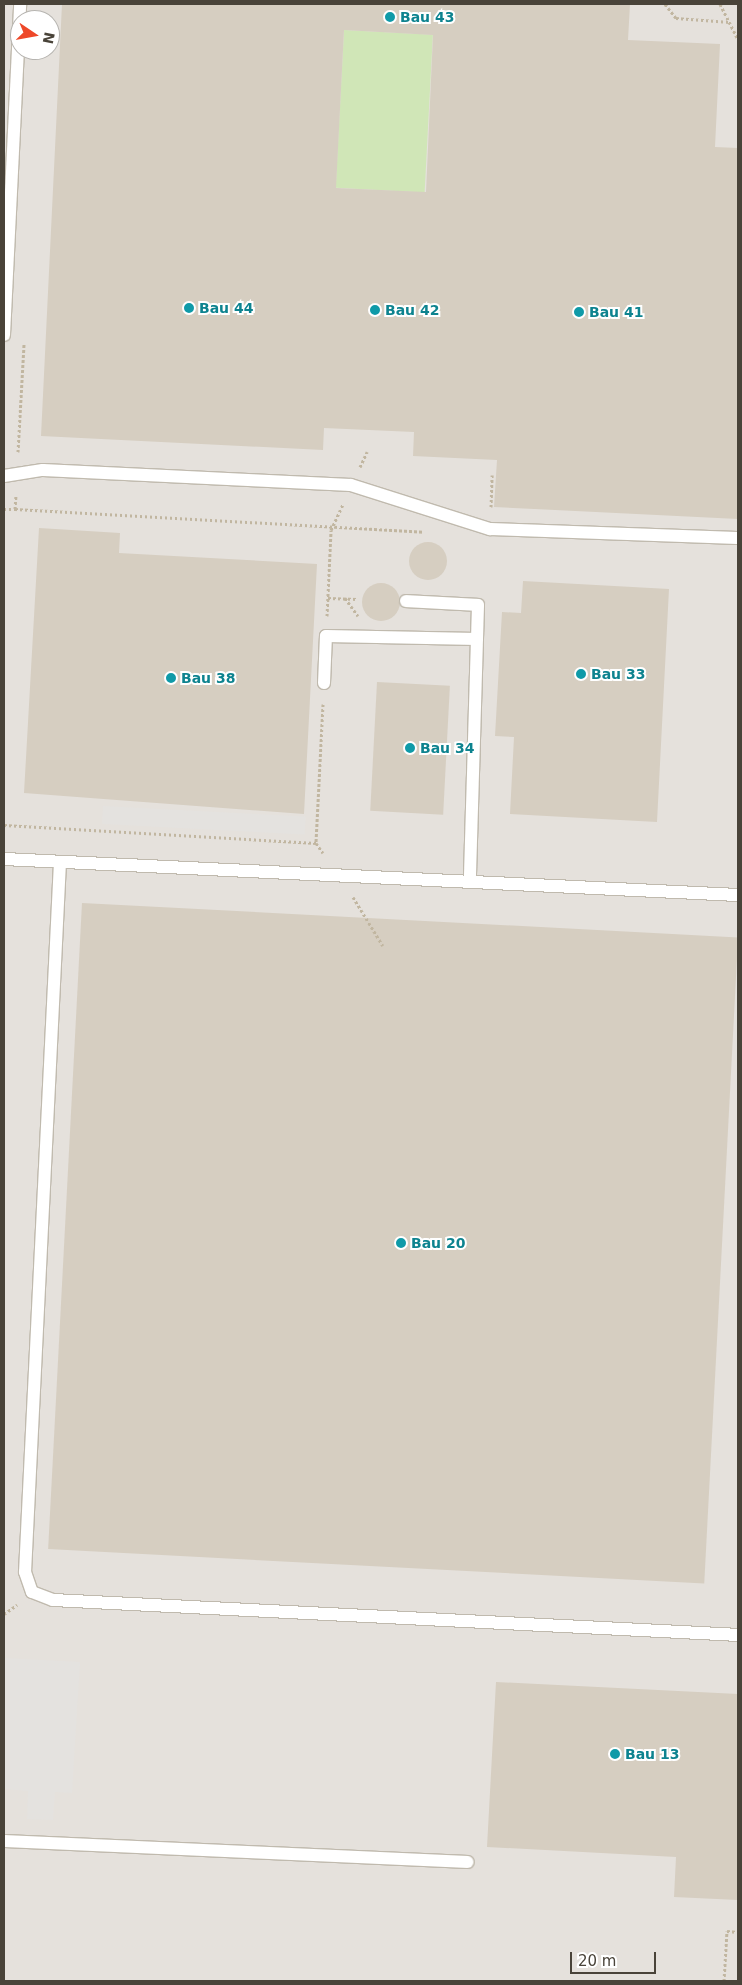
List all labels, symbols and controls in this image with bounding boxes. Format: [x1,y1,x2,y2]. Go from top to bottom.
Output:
place label: Bau 43 [400,9,454,25]
north arrow [10,10,60,60]
marker: Bau 43 [384,11,396,23]
text: N [40,31,58,45]
place label: Bau 44 [199,300,253,316]
marker: Bau 44 [183,302,195,314]
place label: Bau 42 [385,302,439,318]
marker: Bau 42 [369,304,381,316]
place label: Bau 41 [589,304,643,320]
marker: Bau 41 [573,306,585,318]
place label: Bau 33 [591,666,645,682]
marker: Bau 33 [575,668,587,680]
place label: Bau 38 [181,670,235,686]
marker: Bau 38 [165,672,177,684]
place label: Bau 34 [420,740,474,756]
marker: Bau 34 [404,742,416,754]
place label: Bau 20 [411,1235,465,1251]
marker: Bau 20 [395,1237,407,1249]
place label: Bau 13 [625,1746,679,1762]
marker: Bau 13 [609,1748,621,1760]
scale bar [572,1942,658,1974]
text: 20 m [578,1952,616,1970]

